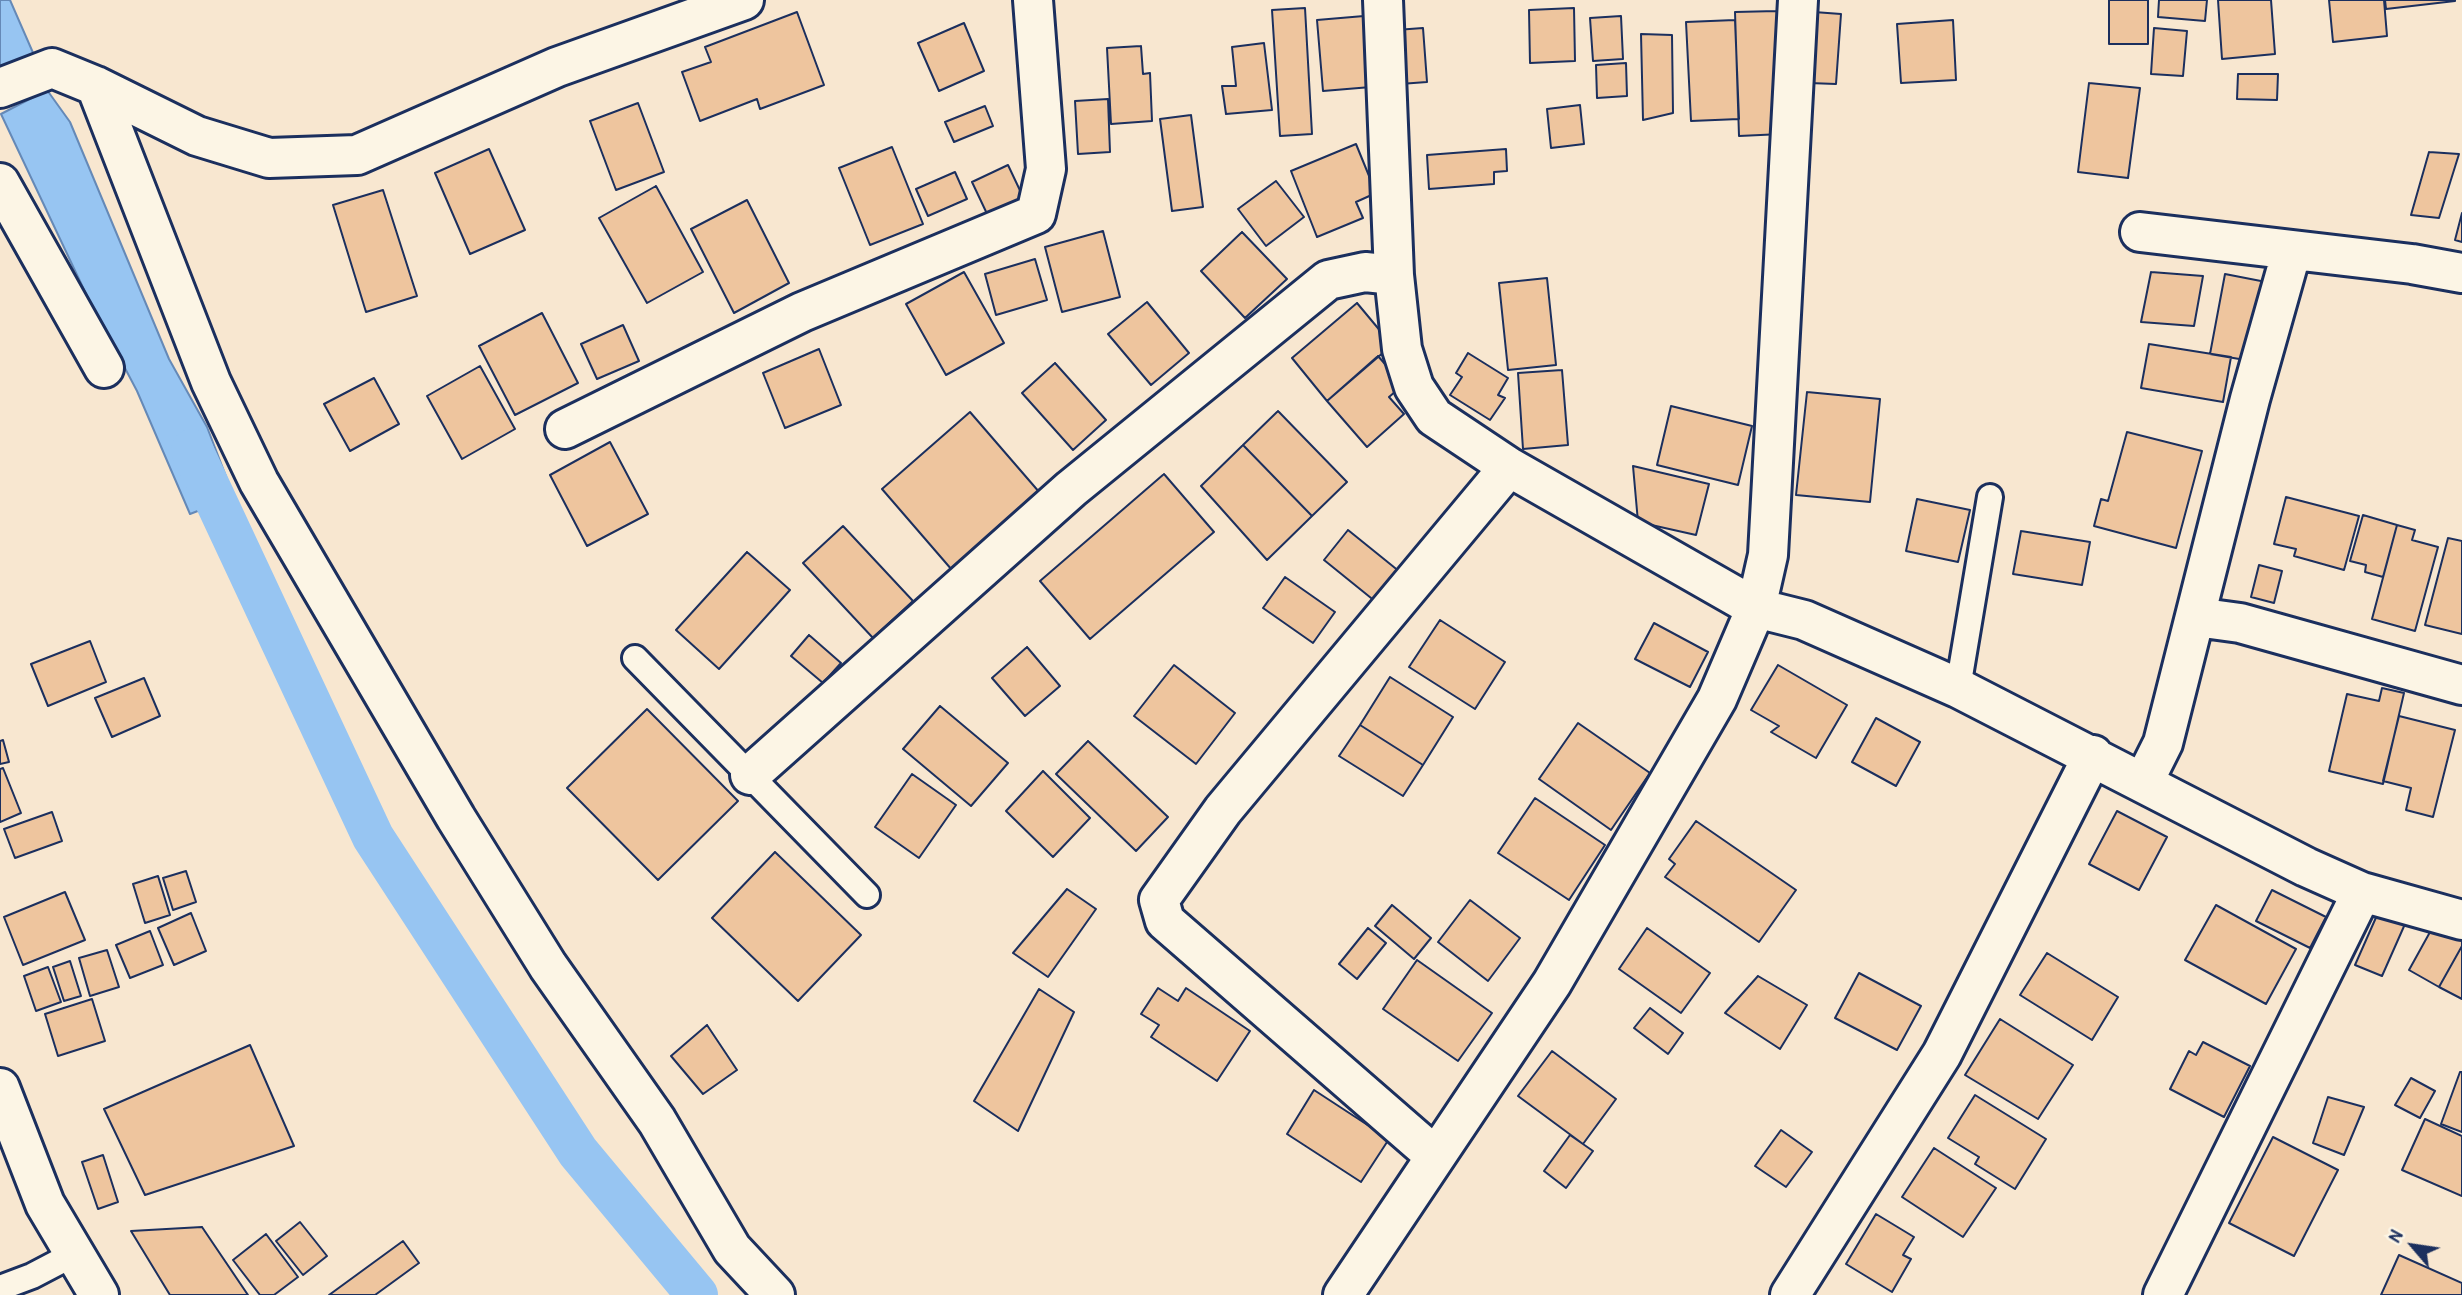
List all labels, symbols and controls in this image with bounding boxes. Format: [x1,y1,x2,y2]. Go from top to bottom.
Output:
north arrow [2378,1211,2448,1281]
text: N [2381,1225,2408,1247]

